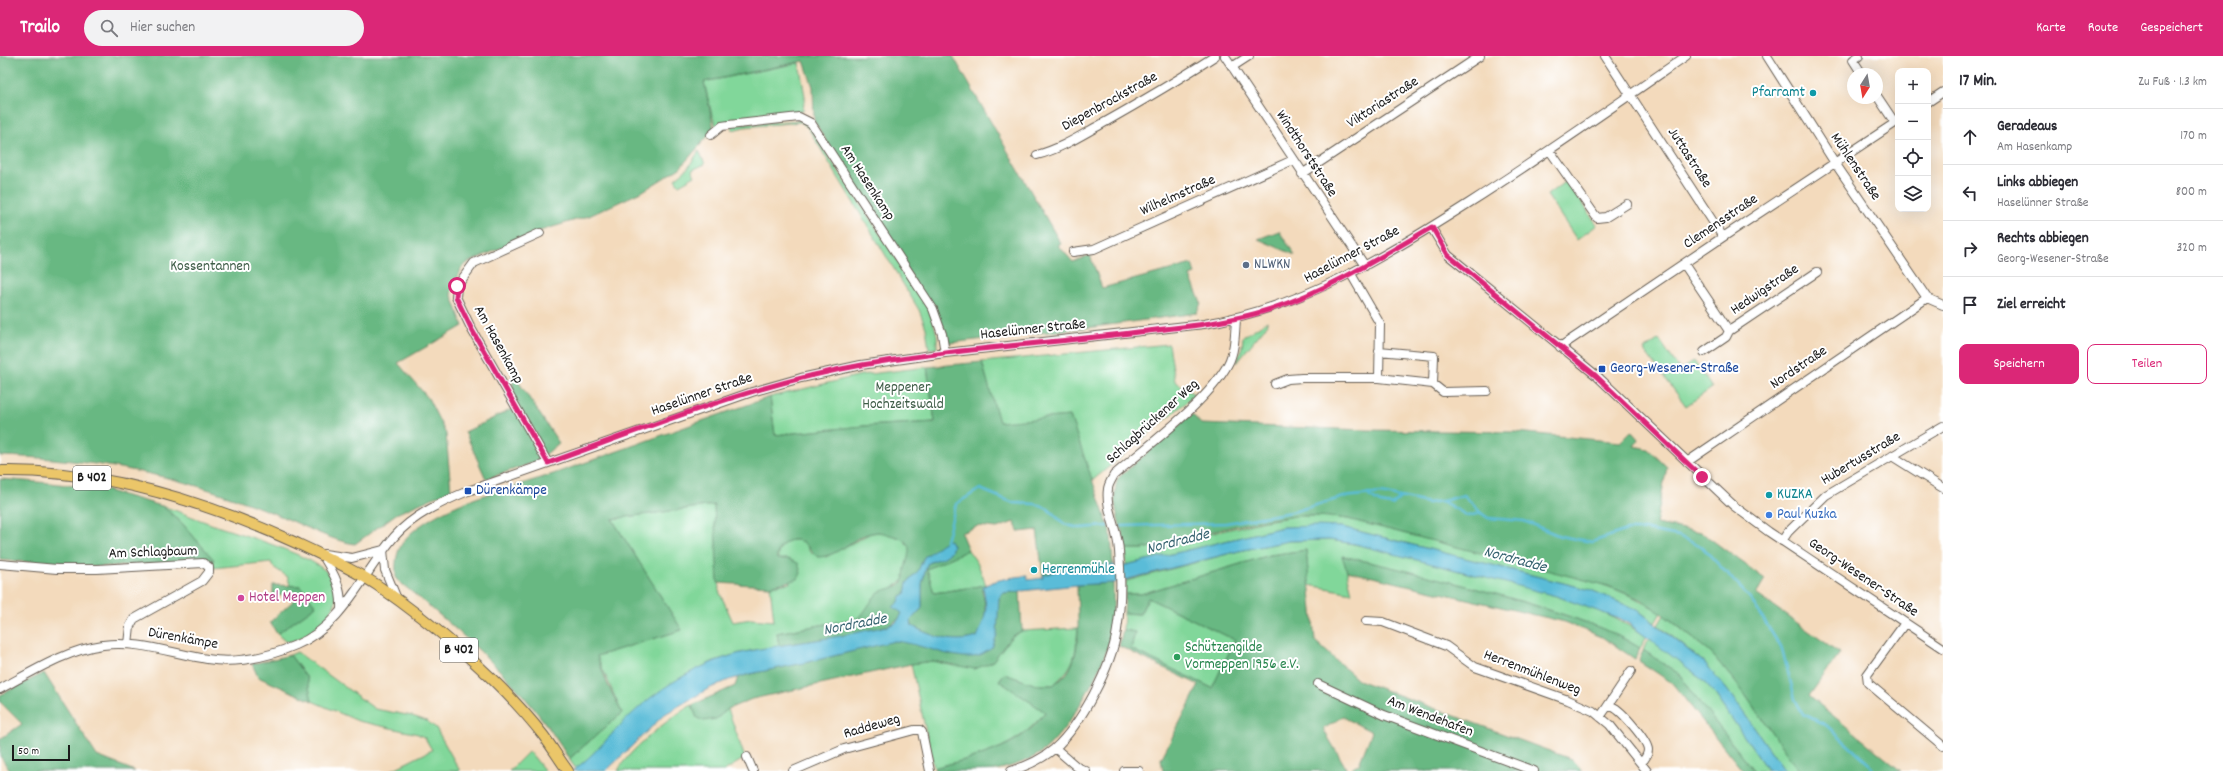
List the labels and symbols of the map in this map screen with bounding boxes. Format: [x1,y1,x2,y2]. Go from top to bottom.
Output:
street label: Diepenbrockstraße [1058,66,1162,137]
north arrow [1847,68,1883,104]
street label: Viktoriastraße [1343,71,1424,135]
place label: Pfarramt [1752,82,1805,104]
marker: Pfarramt [1808,88,1818,98]
street label: Windthorststraße [1270,106,1343,202]
street label: Juttastraße [1661,123,1717,193]
street label: Mühlenstraße [1824,129,1886,206]
street label: Am Hasenkamp [834,141,900,225]
street label: Wilhelmstraße [1137,169,1220,222]
street label: Clemensstraße [1679,189,1763,255]
street label: Haselünner Straße [1300,220,1404,290]
place label: NLWKN [1254,254,1291,276]
park label: Kossentannen [170,256,250,278]
street label: Hedwigstraße [1726,259,1804,321]
marker: NLWKN [1241,260,1251,270]
route start [448,277,466,295]
street label: Am Hasenkamp [467,302,529,388]
street label: Haselünner Straße [979,313,1087,346]
street label: Nordstraße [1766,341,1832,395]
place label: Georg-Wesener-Straße [1610,358,1739,380]
marker: Georg-Wesener-Straße [1597,364,1607,374]
street label: Haselünner Straße [648,367,756,423]
street label: Schlagbrückener Weg [1102,374,1204,470]
park label: Meppener Hochzeitswald [862,377,944,416]
street label: Hubertusstraße [1817,426,1905,491]
road number: B 402 [73,466,111,490]
route end [1693,468,1711,486]
place label: Dürenkämpe [476,480,547,502]
place label: KUZKA [1777,484,1813,506]
marker: Dürenkämpe [463,486,473,496]
marker: KUZKA [1764,490,1774,500]
place label: Paul Kuzka [1777,504,1838,526]
marker: Paul Kuzka [1764,510,1774,520]
water label: Nordradde [1144,523,1213,561]
street label: Georg-Wesener-Straße [1803,533,1923,623]
street label: Am Schlagbaum [108,540,198,566]
water label: Nordradde [1481,541,1550,580]
place label: Herrenmühle [1042,559,1115,581]
marker: Herrenmühle [1029,565,1039,575]
place label: Hotel Meppen [249,587,325,609]
marker: Hotel Meppen [236,593,246,603]
water label: Nordradde [821,607,890,642]
street label: Dürenkämpe [146,622,220,656]
place label: Schützengilde Vormeppen 1956 e.V. [1185,637,1299,676]
road number: B 402 [440,638,478,662]
street label: Herrenmühlenweg [1480,644,1584,702]
marker: Schützengilde Vormeppen 1956 e.V. [1172,652,1182,662]
street label: Am Wendehafen [1384,691,1476,743]
street label: Raddeweg [841,708,903,746]
scale bar [12,743,70,762]

